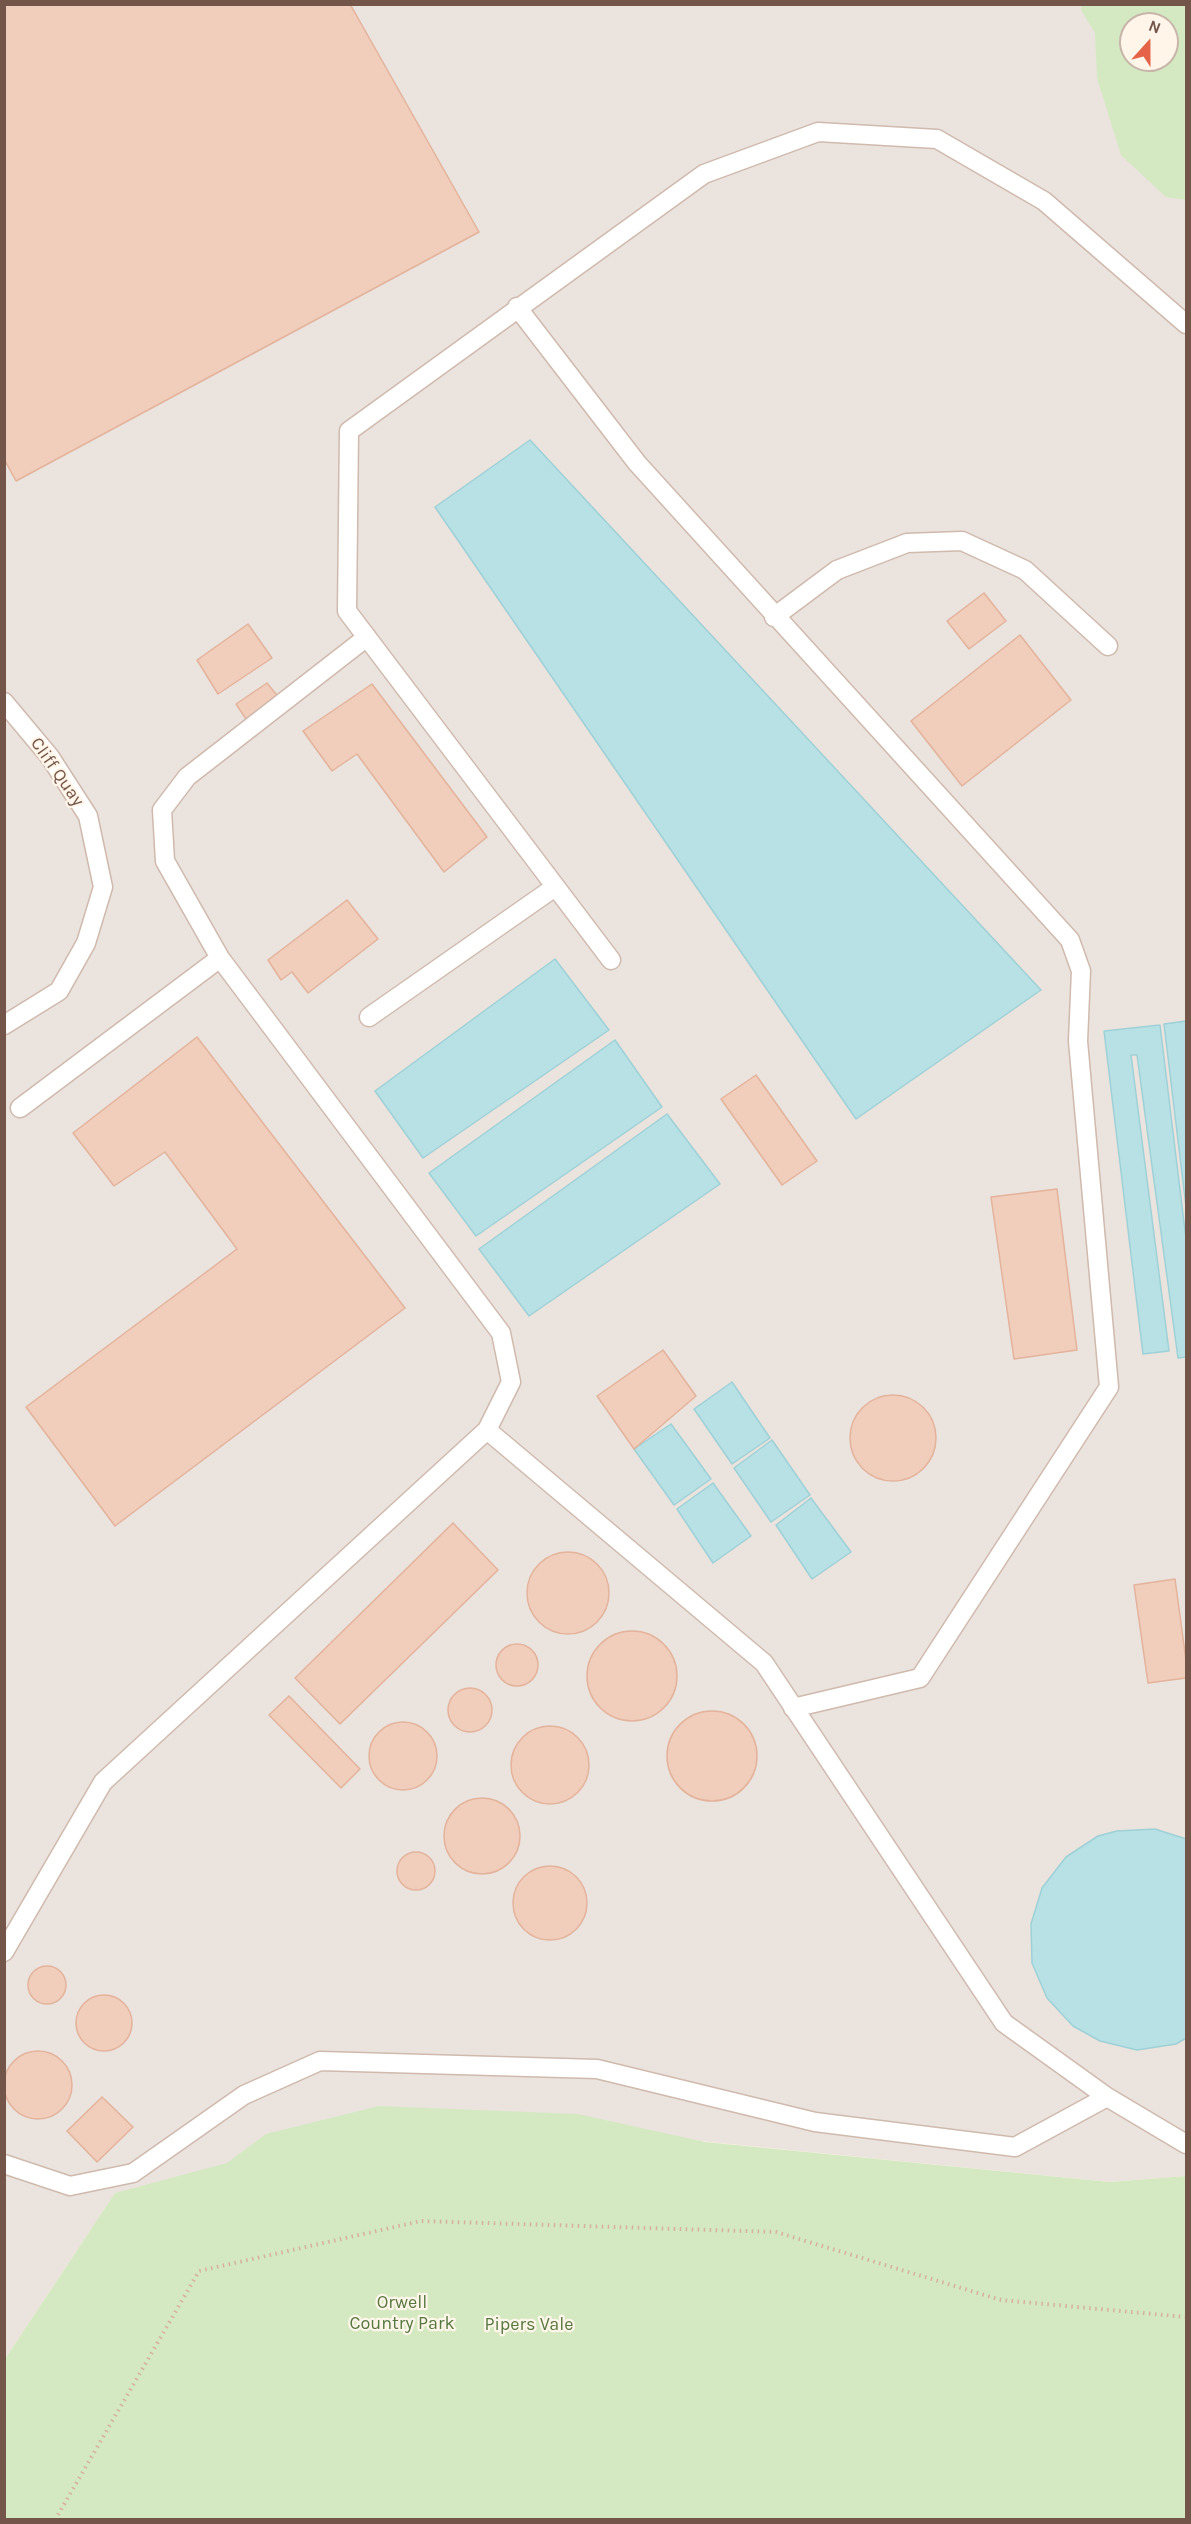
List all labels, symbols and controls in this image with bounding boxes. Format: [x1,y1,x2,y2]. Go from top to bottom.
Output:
north arrow [1119,12,1179,72]
text: N [1146,16,1164,38]
street label: Cliff Quay [26,733,88,811]
park label: Orwell Country Park [349,2292,455,2334]
park label: Pipers Vale [484,2314,574,2336]

